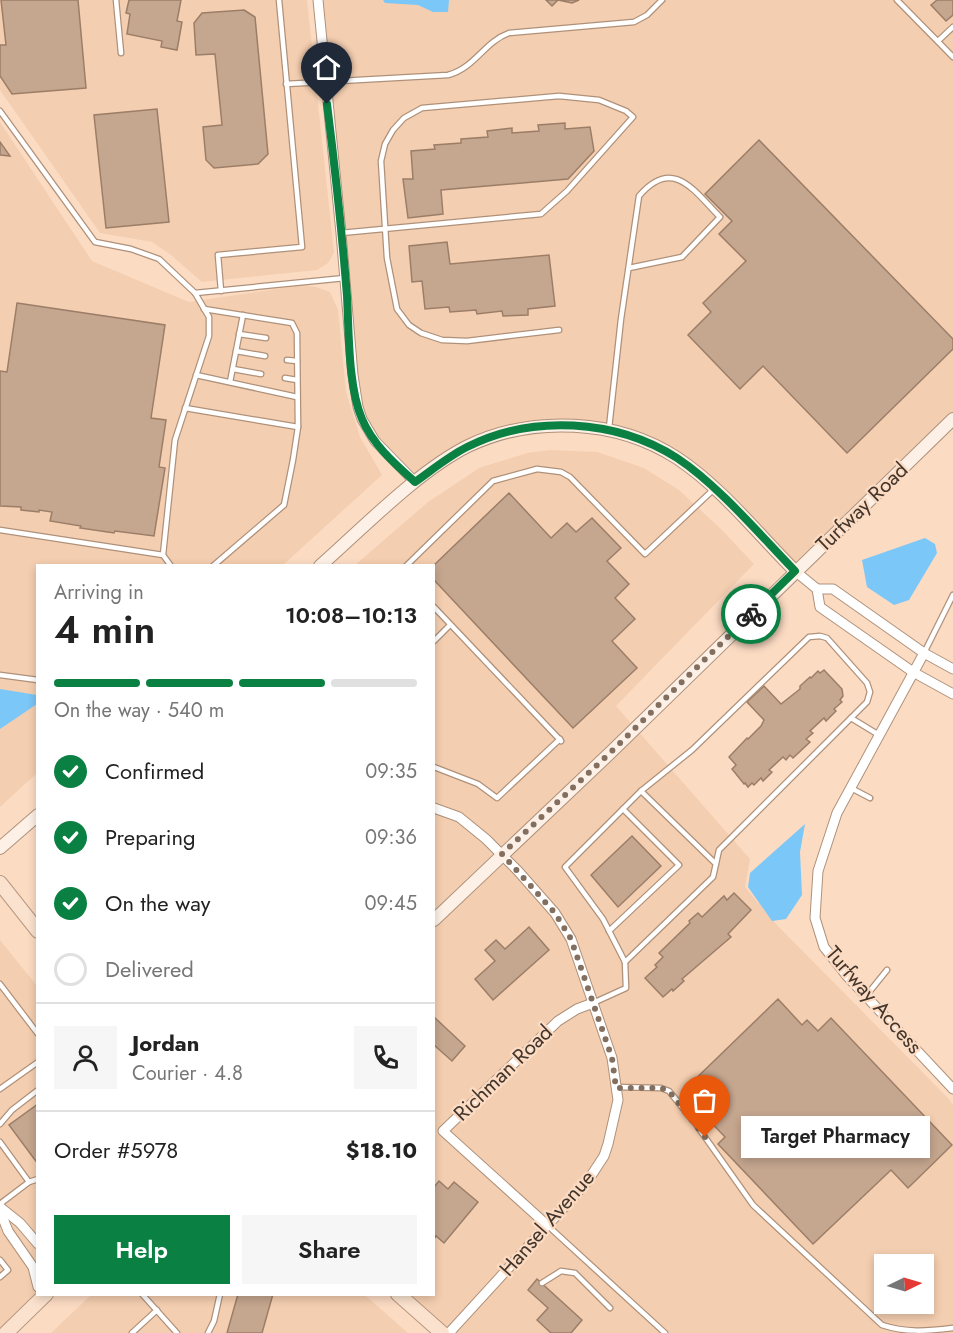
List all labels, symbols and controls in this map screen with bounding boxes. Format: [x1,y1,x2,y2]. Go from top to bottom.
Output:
pin [301,42,352,104]
icon: home [310,51,343,84]
street label: Turfway Road [809,455,915,559]
text: Arriving in [54,578,144,607]
courier [721,584,781,644]
icon: bike [735,598,768,631]
text: 10:08–10:13 [285,599,417,631]
text: 4 min [54,601,155,658]
text: On the way · 540 m [54,696,224,725]
icon: check [54,755,87,788]
text: Confirmed [105,755,204,787]
text: 09:35 [365,757,417,786]
icon: check [54,821,87,854]
text: Preparing [105,821,196,853]
text: 09:36 [365,823,417,852]
icon: check [54,887,87,920]
text: On the way [105,887,210,919]
text: 09:45 [365,889,417,918]
street label: Turfway Access [819,940,929,1060]
text: Delivered [105,953,194,985]
street label: Richman Road [447,1018,559,1128]
button: person [54,1026,117,1089]
button: phone [354,1026,417,1089]
text: Jordan [132,1027,199,1059]
text: Courier · 4.8 [132,1059,243,1088]
pin [679,1075,730,1137]
icon: bag [688,1084,721,1117]
callout: Target Pharmacy [741,1116,930,1158]
text: Target Pharmacy [761,1122,910,1151]
text: Order #5978 [54,1134,178,1166]
text: $18.10 [346,1134,417,1166]
street label: Hansel Avenue [492,1163,602,1283]
button: Help [54,1215,230,1284]
button: Share [242,1215,417,1284]
north arrow [874,1254,934,1314]
map controls [874,1254,934,1314]

